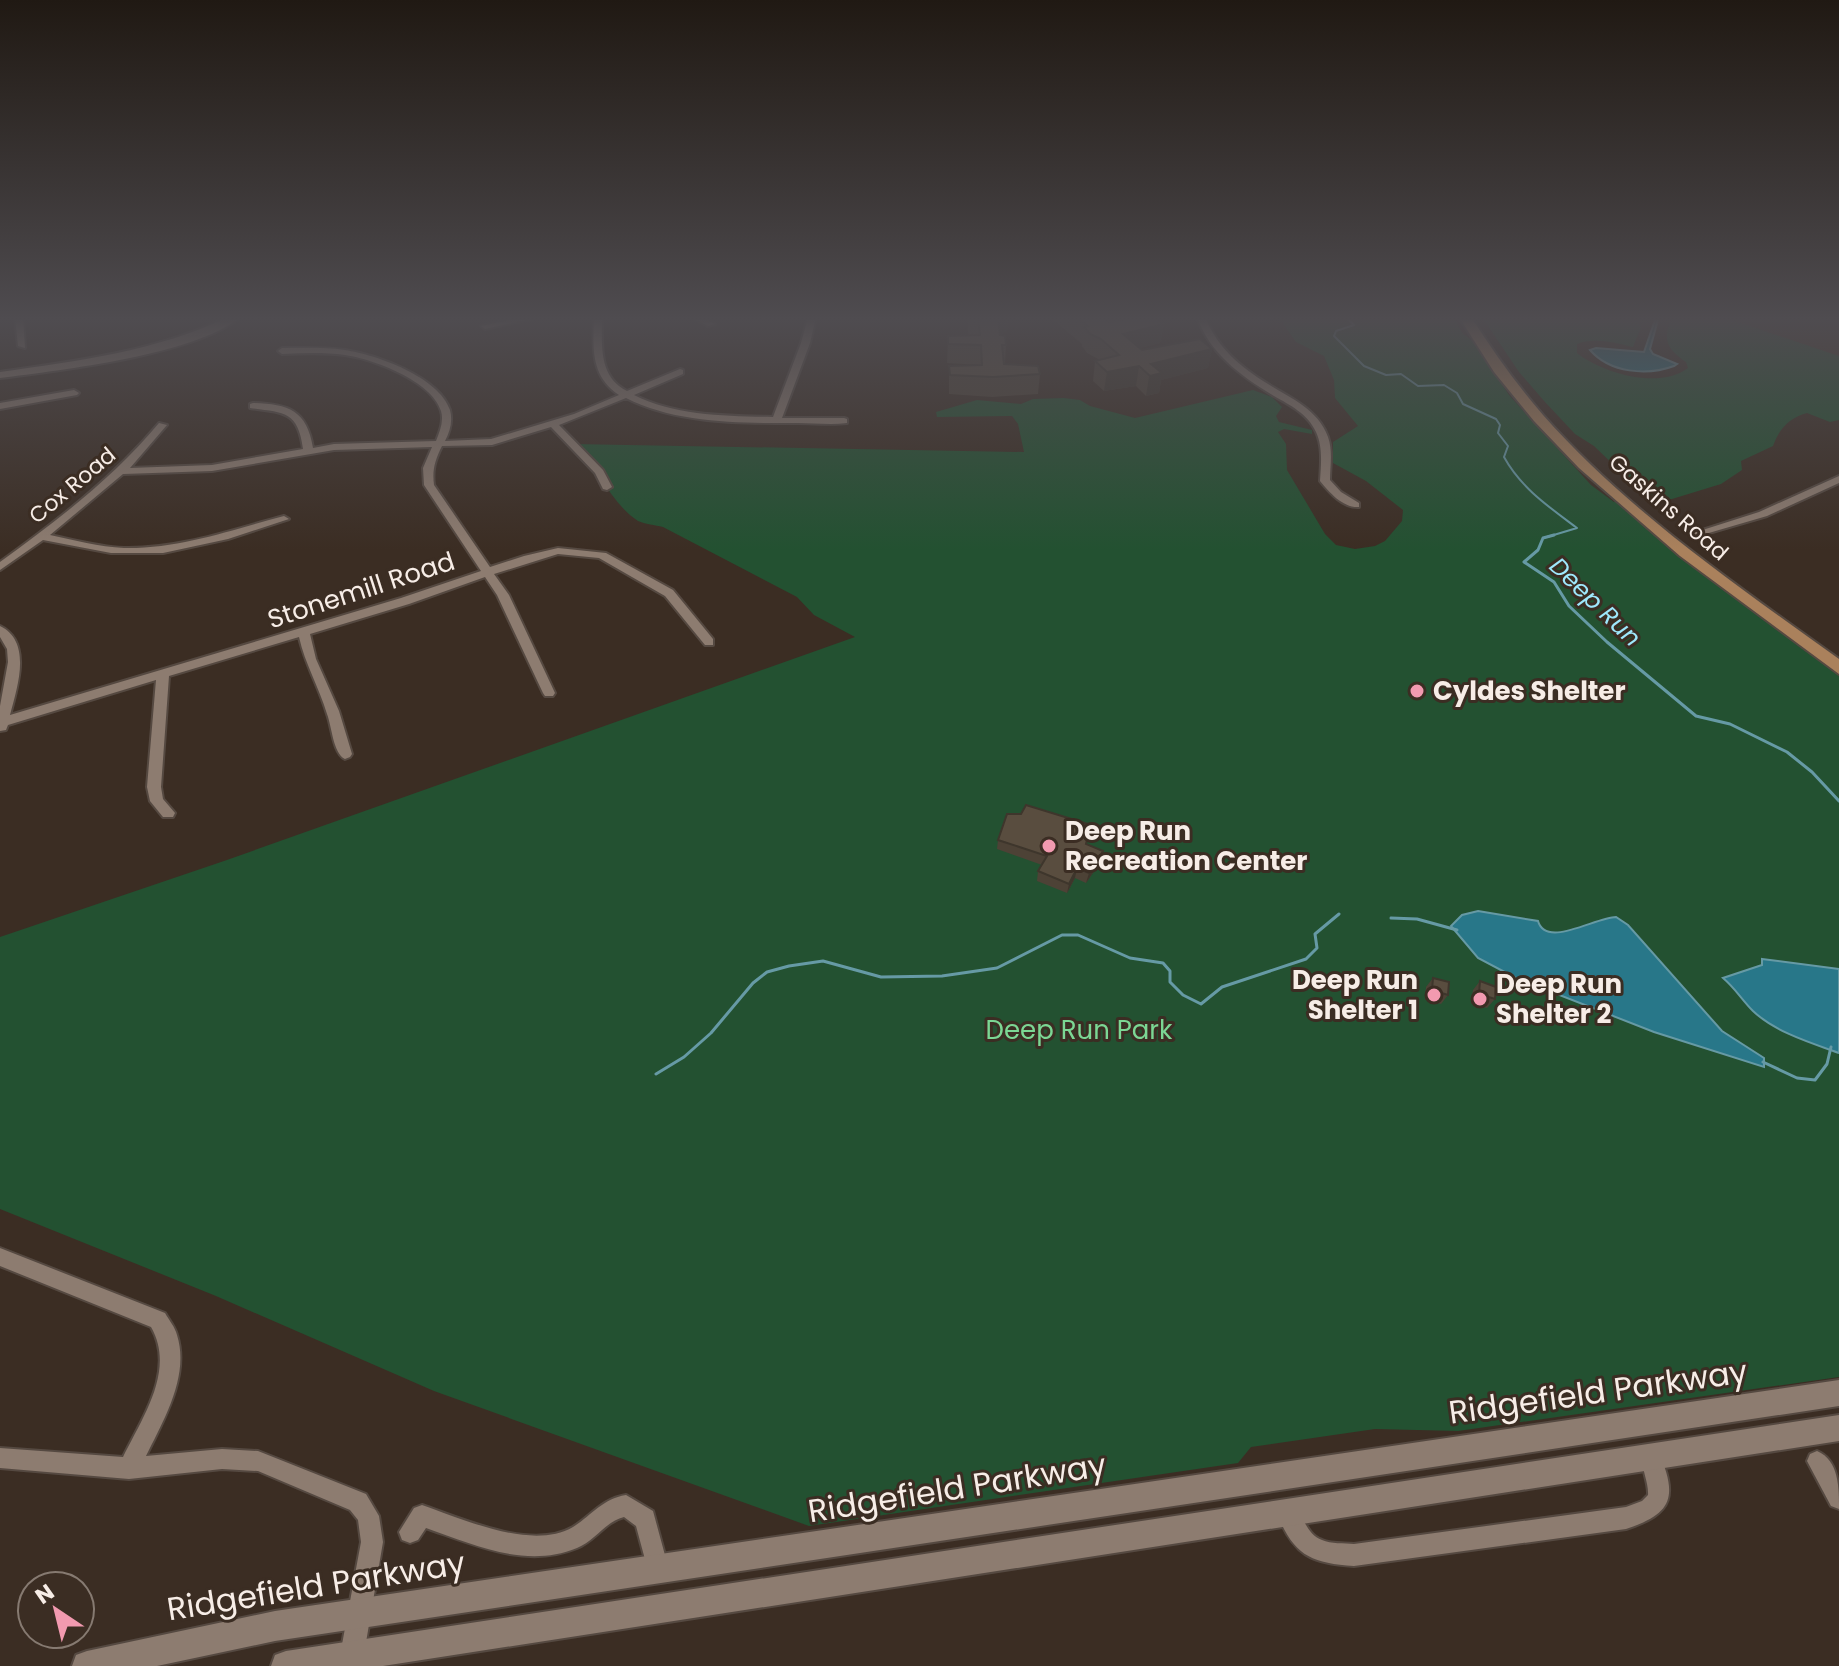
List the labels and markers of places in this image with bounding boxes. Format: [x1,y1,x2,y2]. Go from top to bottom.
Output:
place label: Cyldes Shelter [1433,673,1626,709]
marker: Cyldes Shelter [1408,682,1426,700]
place label: Deep Run Recreation Center [1065,813,1307,879]
marker: Deep Run Recreation Center [1040,837,1058,855]
place label: Deep Run Shelter 1 [1292,962,1418,1028]
place label: Deep Run Shelter 2 [1496,966,1622,1032]
marker: Deep Run Shelter 1 [1425,986,1443,1004]
marker: Deep Run Shelter 2 [1471,990,1489,1008]

